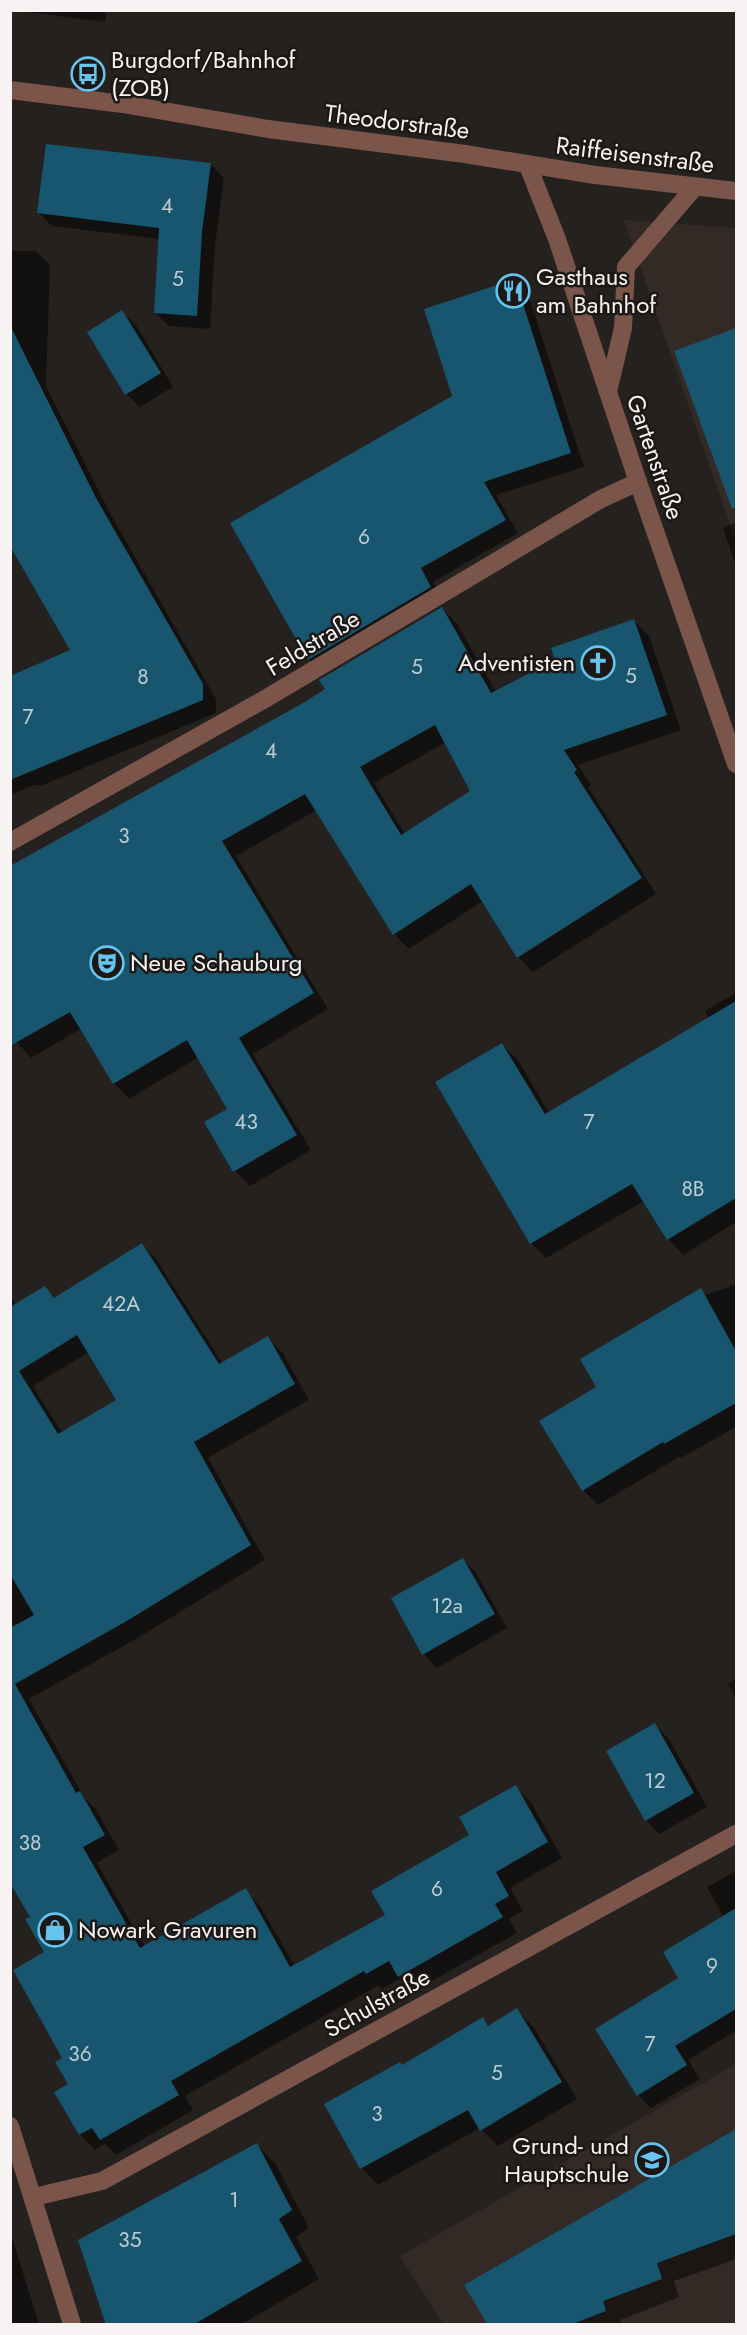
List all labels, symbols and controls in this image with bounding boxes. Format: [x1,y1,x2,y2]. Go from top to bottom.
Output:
place label: Burgdorf/Bahnhof (ZOB) [111,42,297,105]
bus stop icon: Burgdorf/Bahnhof (ZOB) [70,56,106,92]
street label: Theodorstraße [323,95,471,148]
street label: Raiffeisenstraße [554,127,716,182]
house number: 4 [161,191,173,221]
place label: Gasthaus am Bahnhof [536,259,657,322]
house number: 5 [172,264,184,294]
restaurant icon: Gasthaus am Bahnhof [495,273,531,309]
street label: Gartenstraße [618,390,693,524]
house number: 6 [358,522,370,552]
street label: Feldstraße [259,601,366,684]
place label: Adventisten [458,645,575,680]
church icon: Adventisten [580,645,616,681]
house number: 5 [411,652,423,682]
house number: 5 [625,661,637,691]
house number: 8 [137,662,149,692]
house number: 7 [22,702,34,732]
house number: 4 [265,736,277,766]
house number: 3 [118,821,130,851]
theatre icon: Neue Schauburg [89,945,125,981]
place label: Neue Schauburg [130,945,302,980]
house number: 43 [234,1107,258,1137]
house number: 7 [583,1107,595,1137]
house number: 8B [681,1174,705,1204]
house number: 42A [102,1289,140,1319]
house number: 12a [431,1591,463,1621]
house number: 12 [644,1766,666,1796]
house number: 38 [19,1828,41,1858]
house number: 6 [431,1874,443,1904]
shop icon: Nowark Gravuren [37,1912,73,1948]
place label: Nowark Gravuren [78,1912,257,1947]
house number: 9 [706,1951,718,1981]
street label: Schulstraße [317,1959,436,2046]
house number: 7 [644,2029,656,2059]
house number: 36 [68,2039,92,2069]
house number: 5 [491,2058,503,2088]
house number: 3 [371,2099,383,2129]
place label: Grund- und Hauptschule [504,2128,629,2191]
school or university icon: Grund- und Hauptschule [634,2142,670,2178]
house number: 1 [229,2185,239,2215]
house number: 35 [118,2225,142,2255]

